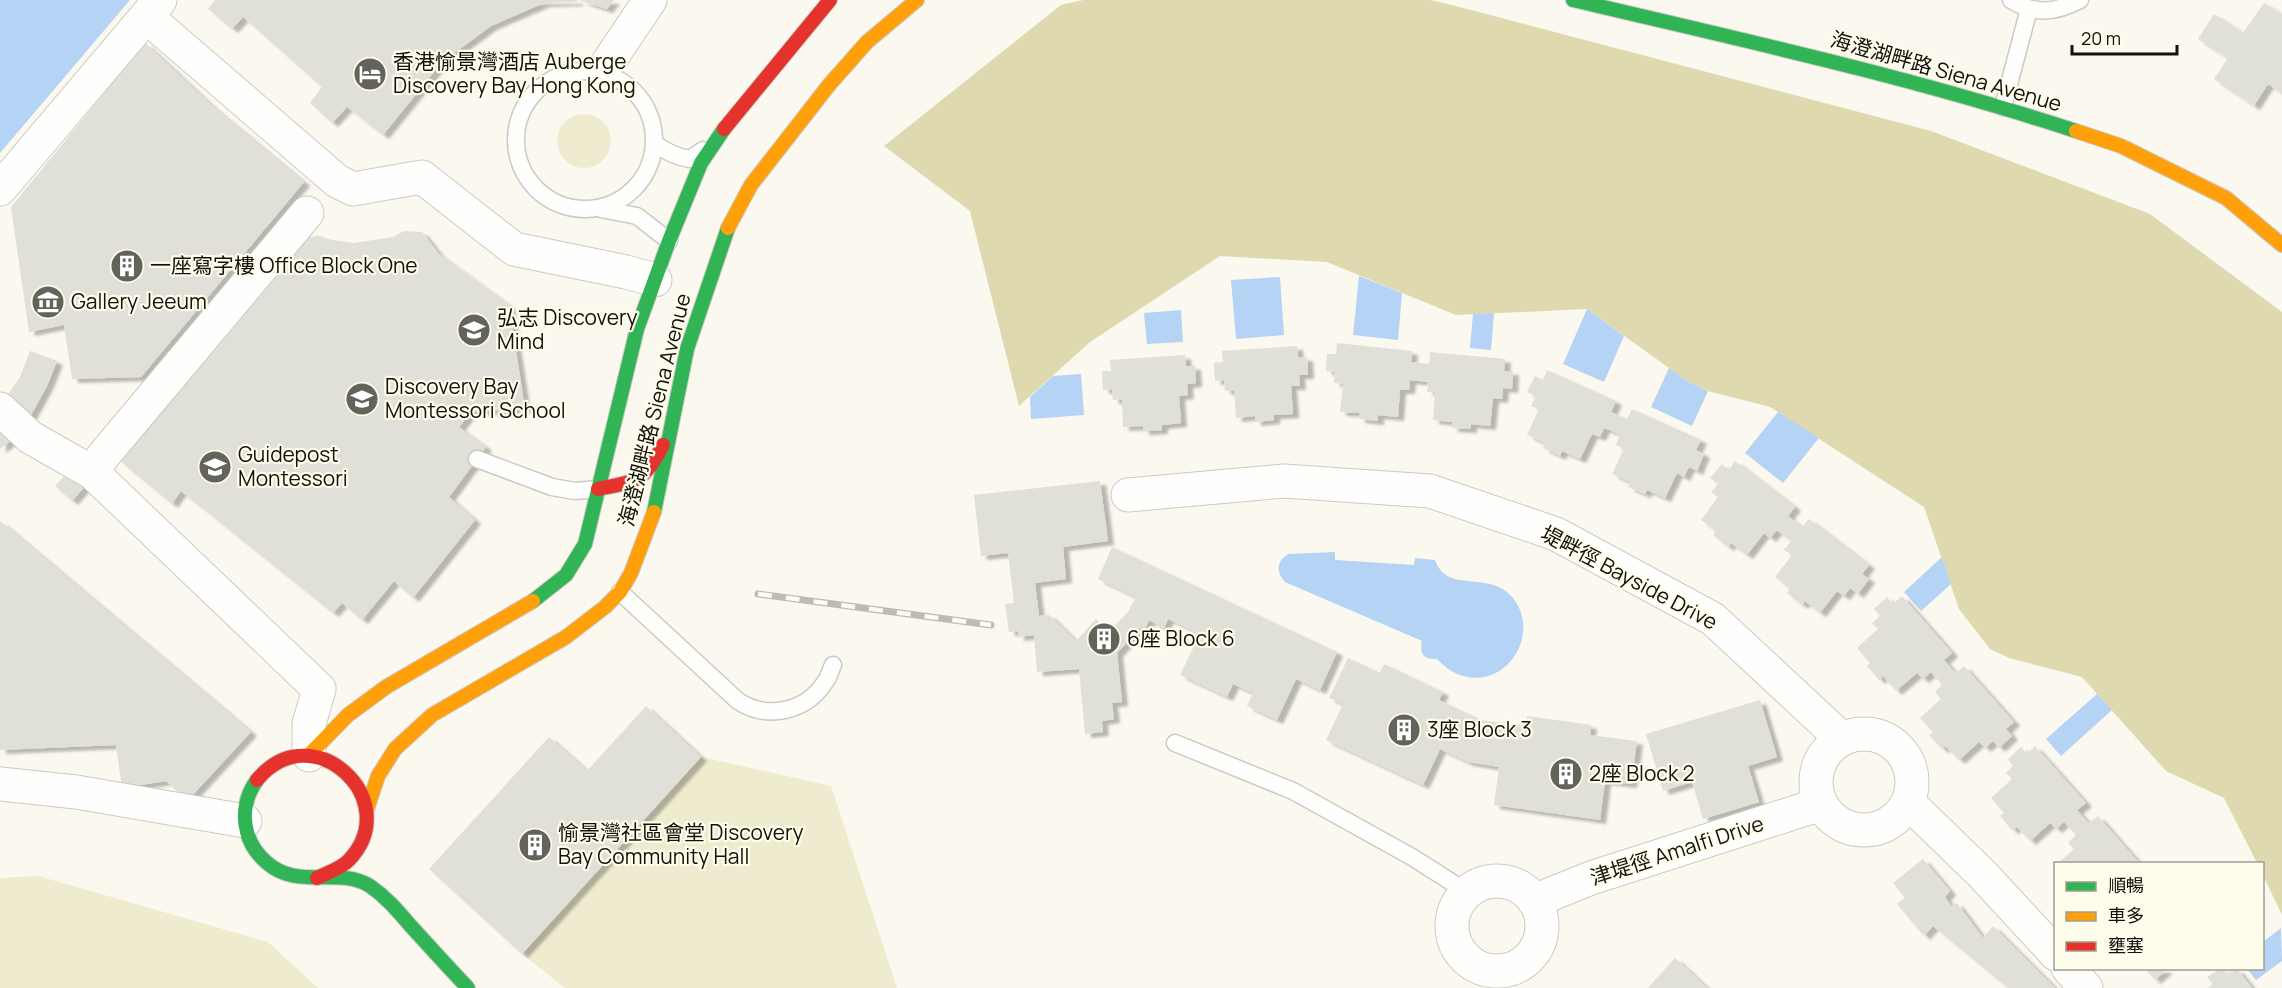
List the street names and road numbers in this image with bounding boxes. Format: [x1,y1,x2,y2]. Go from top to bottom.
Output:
street label: 海澄湖畔路 Siena Avenue [1827,25,2065,117]
street label: 海澄湖畔路 Siena Avenue [612,290,697,529]
street label: 堤畔徑 Bayside Drive [1536,519,1723,636]
street label: 津堤徑 Amalfi Drive [1586,809,1767,891]

